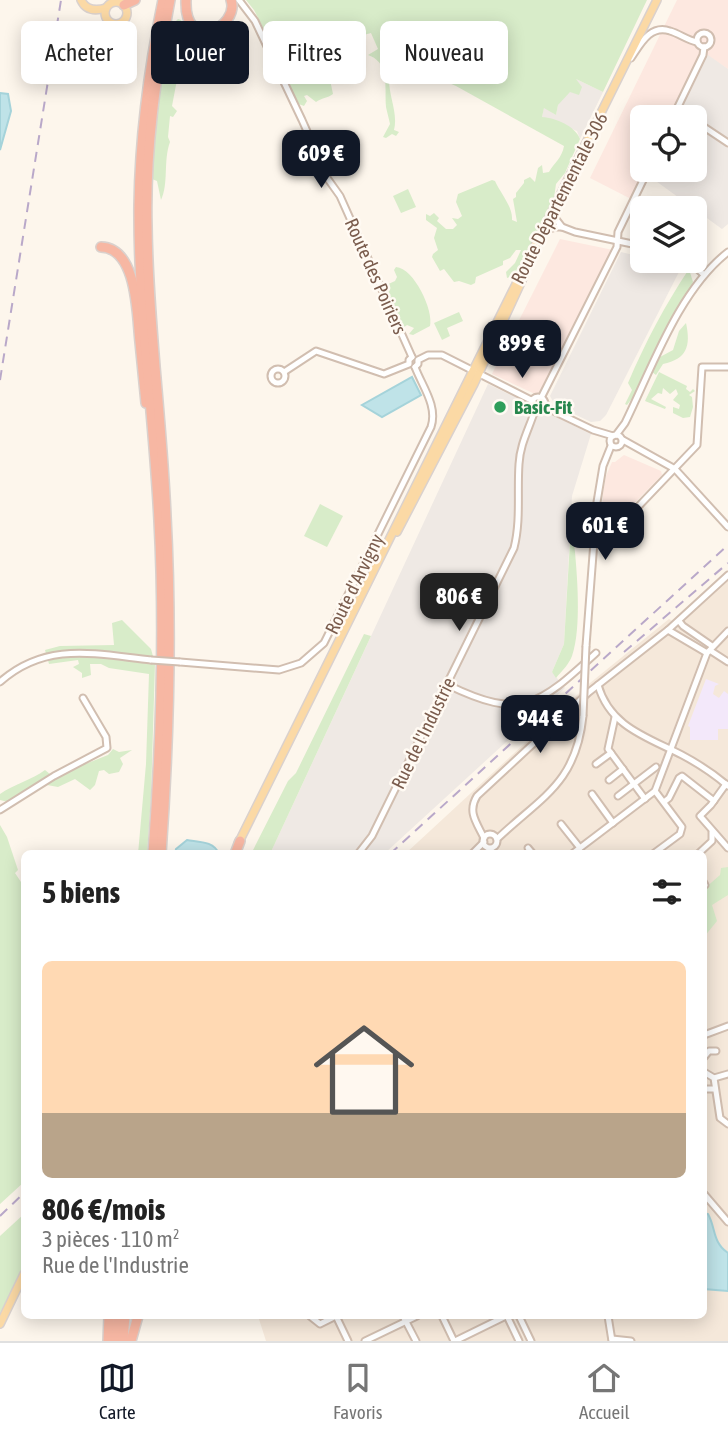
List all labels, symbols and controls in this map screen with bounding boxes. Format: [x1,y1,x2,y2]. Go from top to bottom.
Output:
chip: Acheter [21,21,137,84]
chip: Louer [151,21,249,84]
chip: Filtres [263,21,366,84]
chip: Nouveau [380,21,508,84]
map controls [630,105,707,273]
button: locate [630,105,707,182]
street label: Route Départementale 306 [506,109,612,287]
pin: 609 € [272,130,370,190]
text: 609 € [298,140,344,166]
button: layers [630,196,707,273]
street label: Route des Poiriers [341,215,411,338]
pin: 899 € [473,320,571,380]
text: 899 € [499,330,545,356]
place label: Basic-Fit [514,396,573,418]
marker: Basic-Fit [492,399,508,415]
pin: 601 € [556,503,654,562]
text: 601 € [582,512,628,538]
street label: Route d'Arvigny [320,530,388,638]
pin: 806 € [410,574,508,633]
text: 806 € [436,583,482,609]
street label: Rue de l'Industrie [387,674,459,792]
pin: 944 € [491,696,589,755]
text: 944 € [517,705,563,731]
icon: filters [648,873,686,911]
text: 5 biens [42,875,120,909]
icon: home [301,1007,427,1133]
text: 806 €/mois [42,1192,165,1226]
text: 3 pièces · 110 m² [42,1226,179,1252]
text: Rue de l'Industrie [42,1252,189,1278]
tab: Carte [98,1359,136,1423]
tab: Favoris [333,1359,382,1423]
tab: Accueil [579,1359,630,1423]

